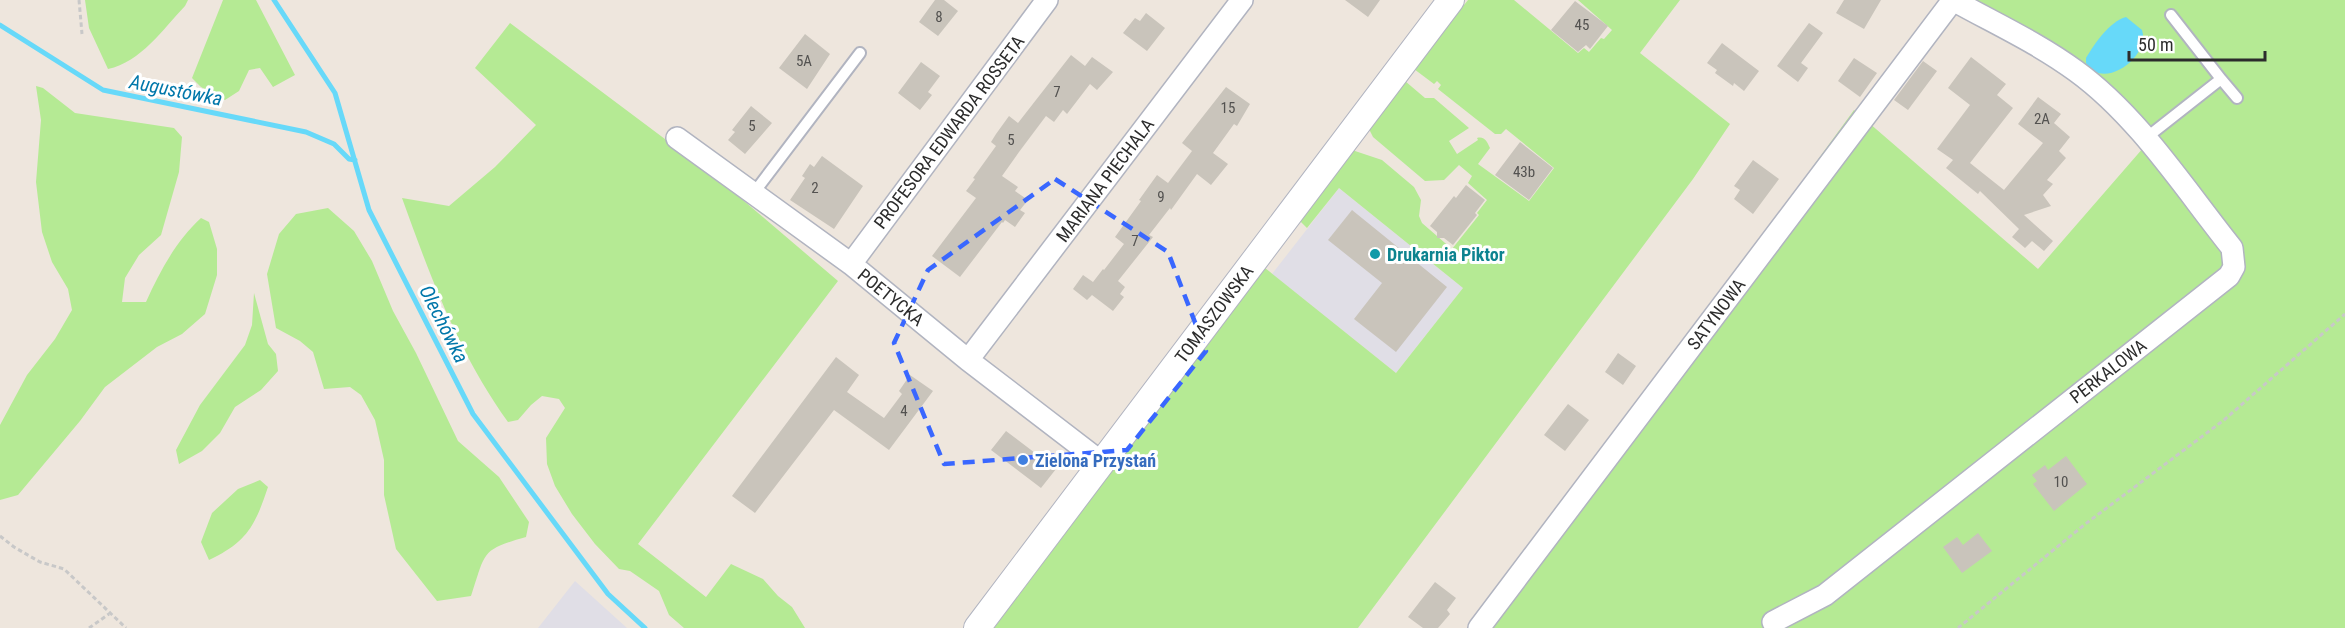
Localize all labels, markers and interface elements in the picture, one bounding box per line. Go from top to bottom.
house number: 8 [935,8,943,26]
house number: 45 [1575,16,1589,34]
scale bar [2129,24,2266,62]
street label: PROFESORA EDWARDA ROSSETA [869,31,1029,233]
text: 50 m [2138,34,2173,55]
house number: 5A [796,52,812,70]
water label: Augustówka [127,69,225,111]
house number: 7 [1053,83,1061,101]
house number: 15 [1221,99,1235,117]
house number: 2A [2034,110,2050,128]
street label: MARIANA PIECHALA [1052,114,1159,246]
house number: 5 [748,117,756,135]
house number: 5 [1007,131,1015,149]
house number: 43b [1513,163,1535,181]
house number: 2 [811,179,819,197]
house number: 9 [1157,188,1165,206]
house number: 7 [1131,232,1139,250]
place label: Drukarnia Piktor [1387,244,1505,265]
marker: Drukarnia Piktor [1368,247,1382,261]
street label: TOMASZOWSKA [1171,261,1258,367]
street label: POETYCKA [854,264,929,330]
street label: SATYNOWA [1683,274,1750,354]
water label: Olechówka [414,281,474,367]
street label: PERKALOWA [2066,334,2151,407]
house number: 4 [900,402,908,420]
place label: Zielona Przystań [1035,450,1156,471]
marker: Zielona Przystań [1016,453,1030,467]
house number: 10 [2054,473,2068,491]

